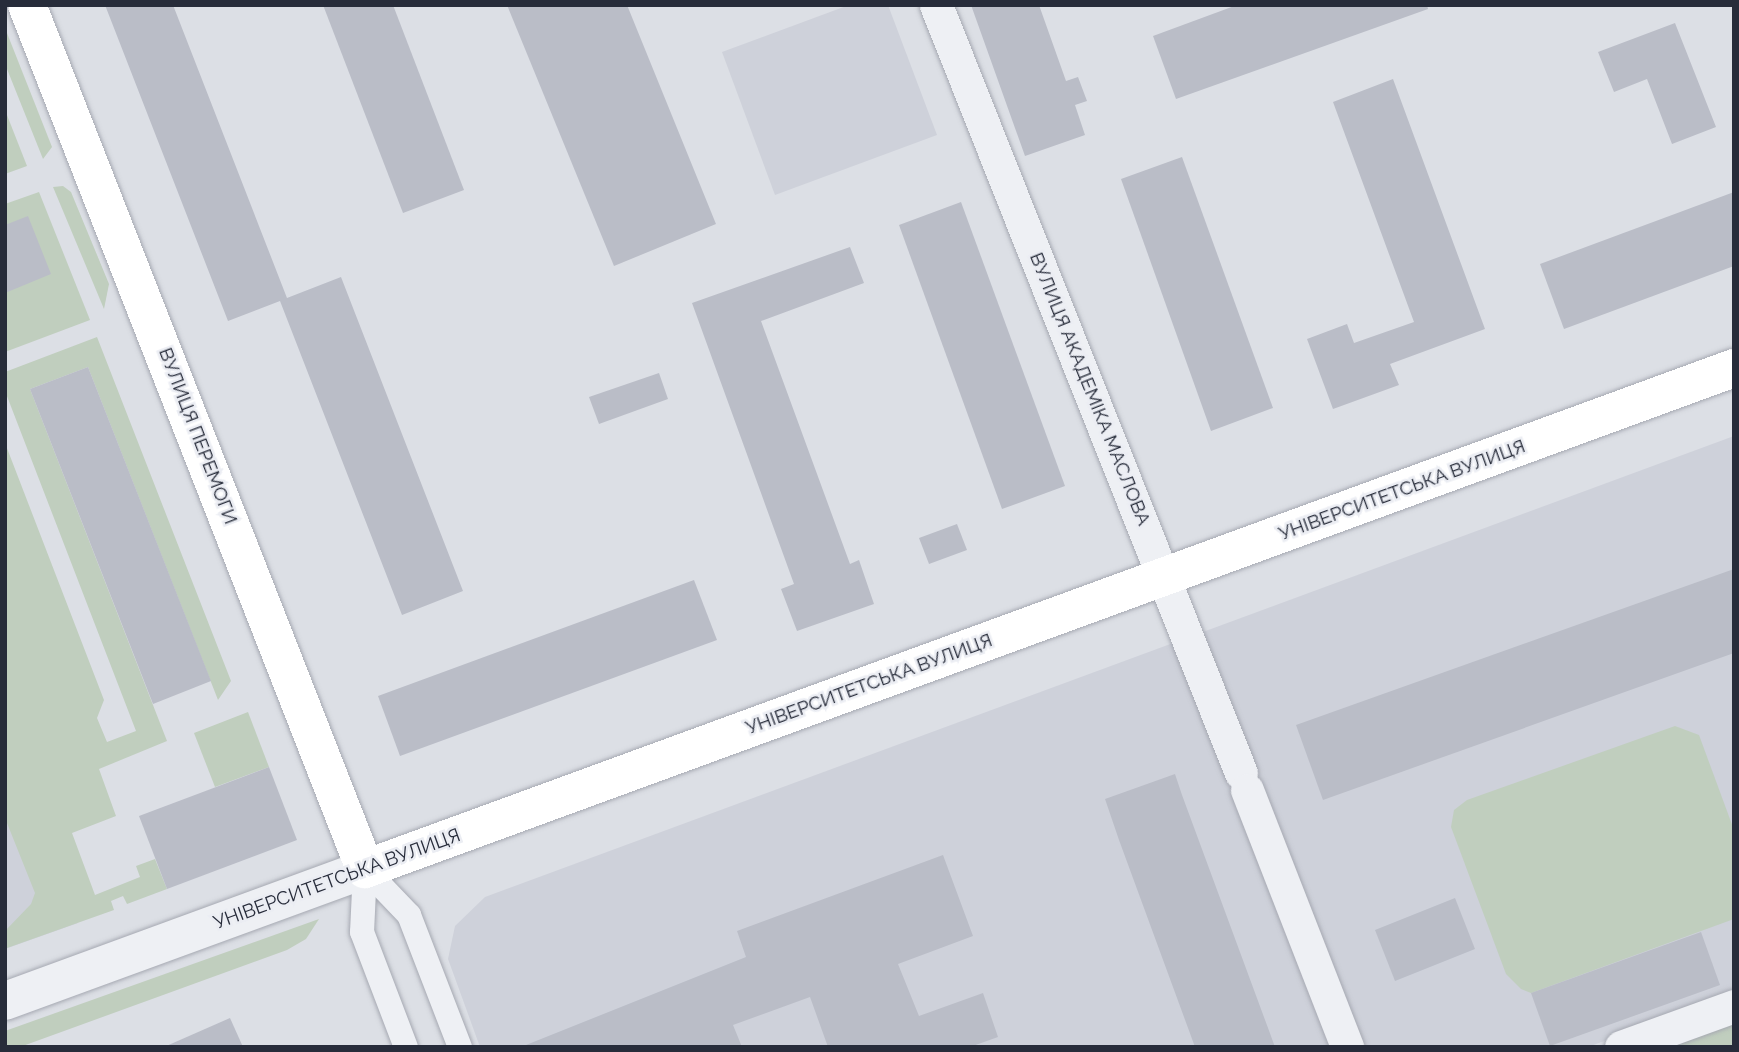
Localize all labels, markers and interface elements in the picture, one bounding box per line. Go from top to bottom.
street label: ВУЛИЦЯ АКАДЕМІКА МАСЛОВА [1024,249,1156,529]
street label: ВУЛИЦЯ ПЕРЕМОГИ [154,345,242,527]
street label: УНІВЕРСИТЕТСЬКА ВУЛИЦЯ [1275,435,1529,545]
street label: УНІВЕРСИТЕТСЬКА ВУЛИЦЯ [742,629,996,739]
street label: УНІВЕРСИТЕТСЬКА ВУЛИЦЯ [210,824,464,934]

